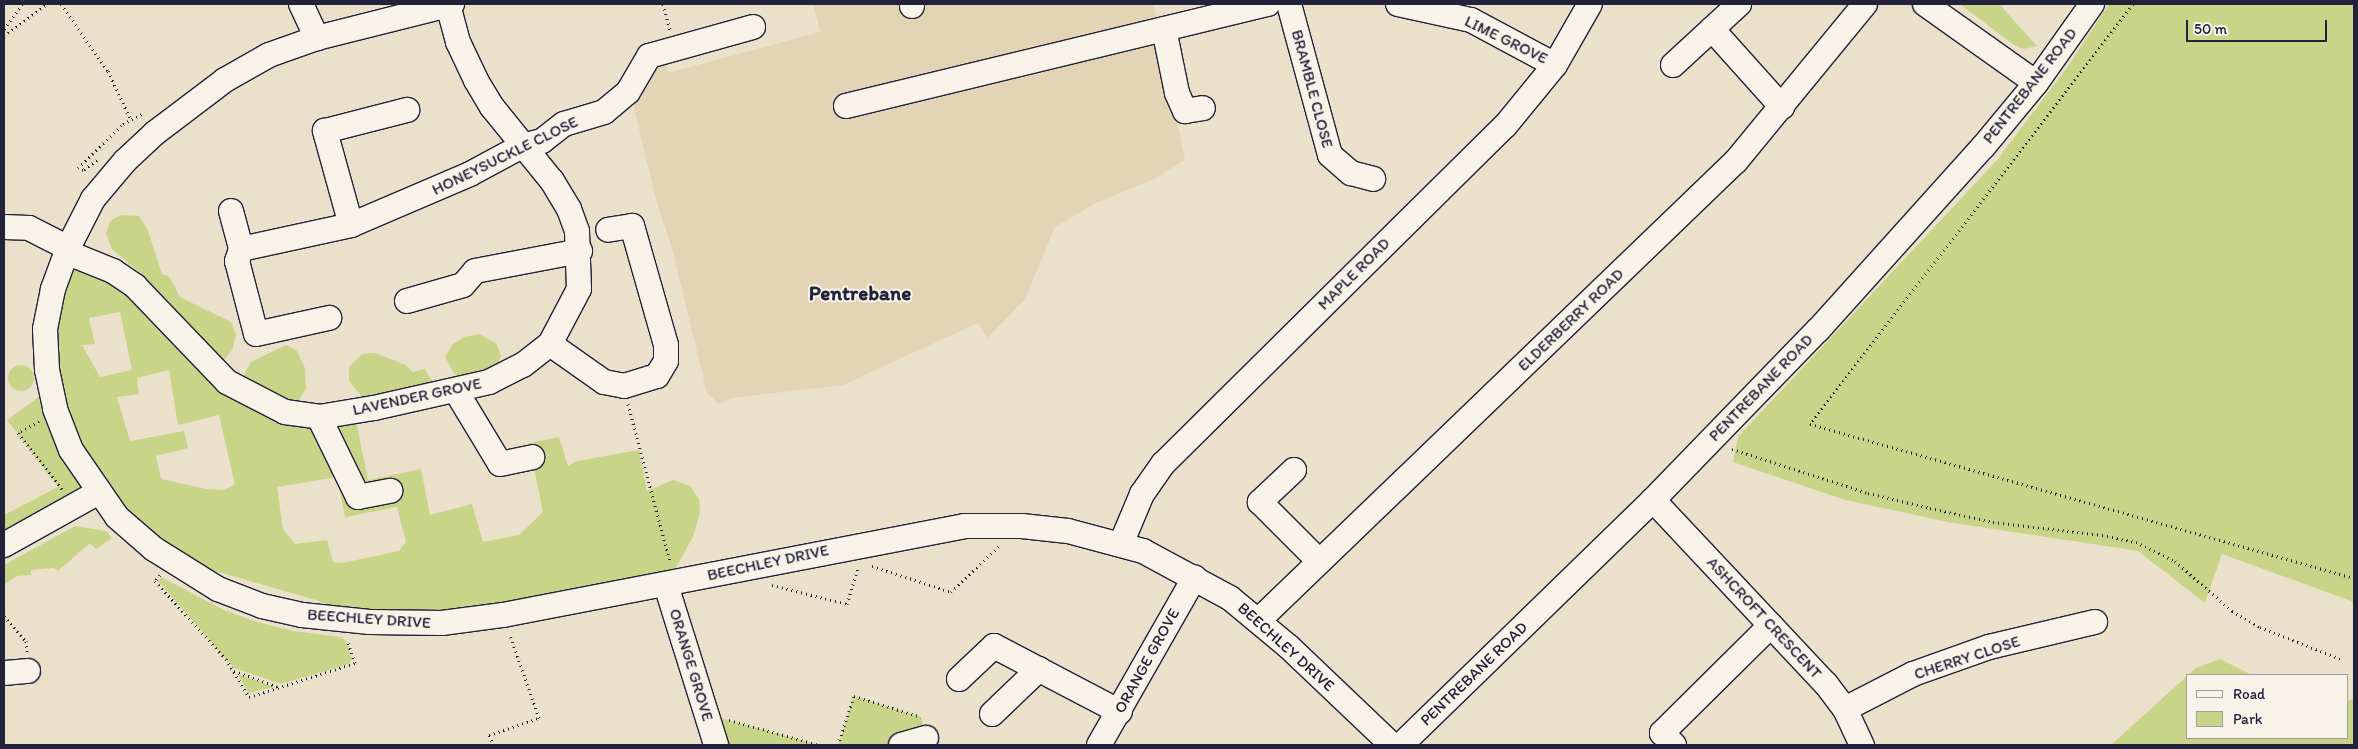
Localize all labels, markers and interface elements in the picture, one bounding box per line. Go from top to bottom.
scale bar [2188,10,2329,42]
street label: LIME GROVE [1461,12,1551,68]
text: 50 m [2194,20,2227,38]
street label: PENTREBANE ROAD [1979,24,2081,148]
street label: BRAMBLE CLOSE [1287,28,1337,150]
street label: HONEYSUCKLE CLOSE [429,112,581,200]
street label: MAPLE ROAD [1314,234,1394,314]
street label: ELDERBERRY ROAD [1514,265,1628,375]
district label: Pentrebane [809,280,911,306]
street label: PENTREBANE ROAD [1705,330,1817,446]
street label: LAVENDER GROVE [351,374,483,420]
street label: BEECHLEY DRIVE [705,541,831,585]
street label: ASHCROFT CRESCENT [1703,553,1825,683]
street label: BEECHLEY DRIVE [1234,598,1338,696]
street label: BEECHLEY DRIVE [306,605,432,633]
street label: ORANGE GROVE [1110,605,1184,717]
street label: ORANGE GROVE [665,606,717,724]
street label: PENTREBANE ROAD [1416,618,1532,730]
street label: CHERRY CLOSE [1912,632,2022,684]
legend [2186,674,2348,739]
text: Road [2233,685,2265,703]
text: Park [2233,710,2263,728]

